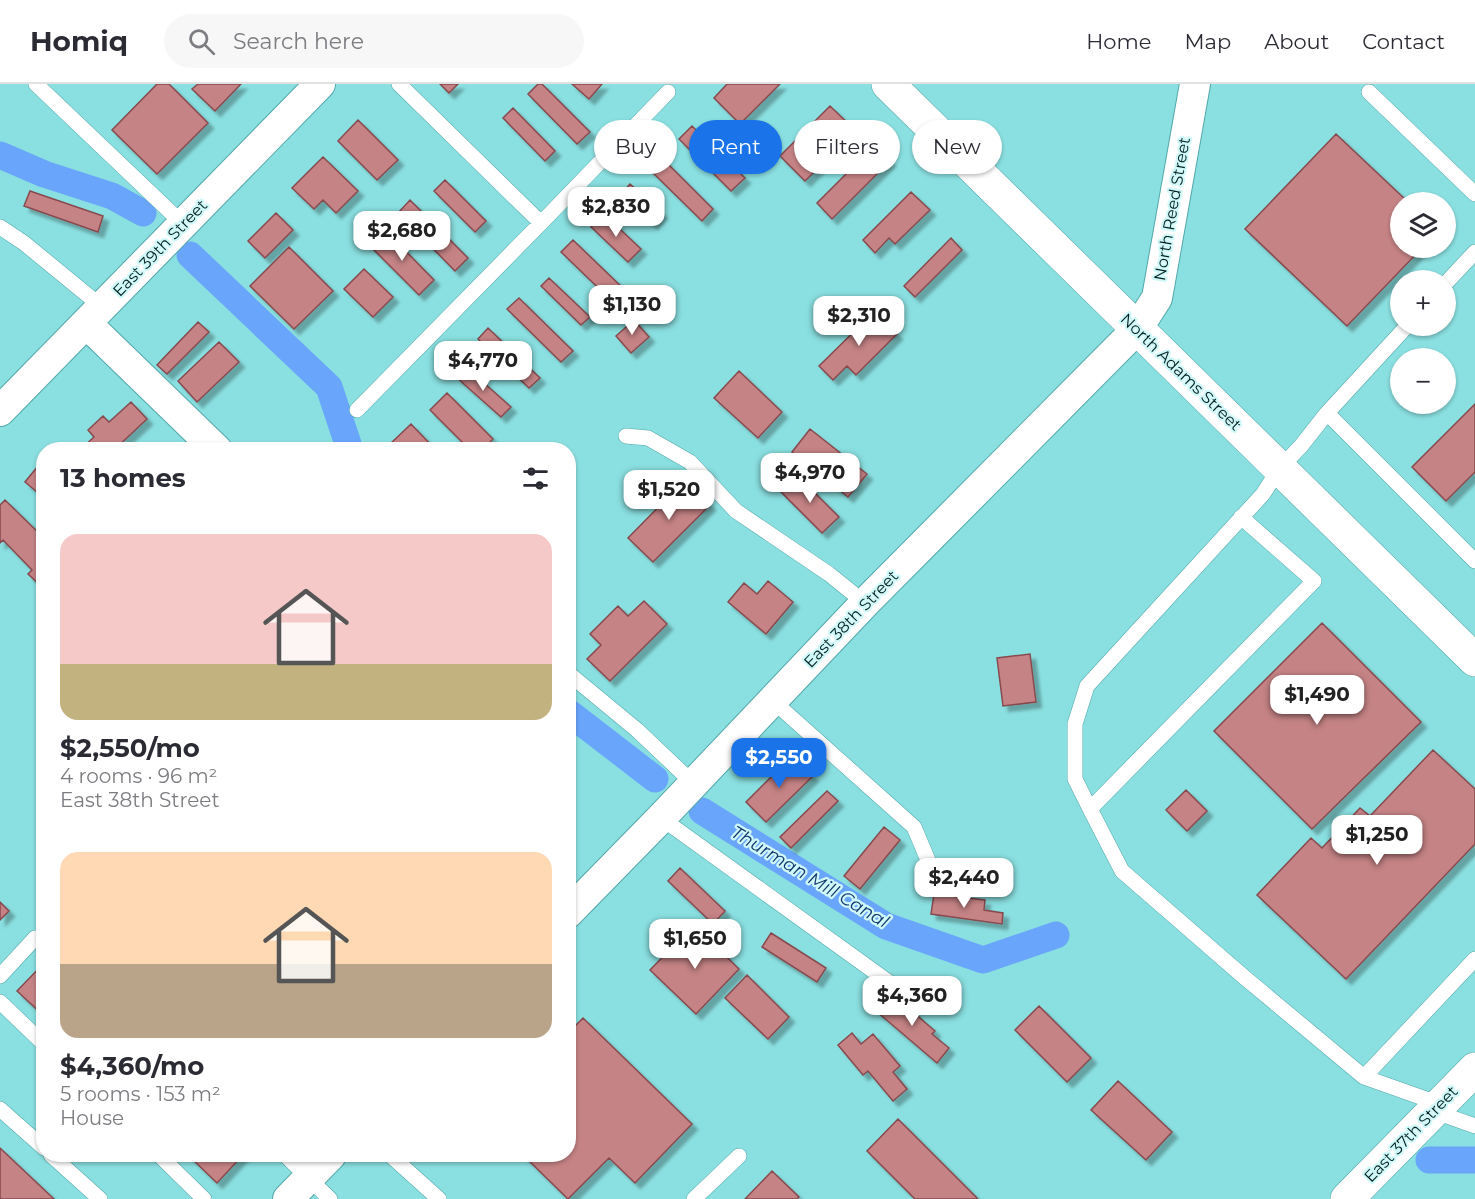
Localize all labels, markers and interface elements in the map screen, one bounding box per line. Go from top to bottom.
search box [164,14,584,68]
text: Homiq [30,24,128,58]
icon: search [185,25,218,58]
text: Search here [233,28,364,55]
text: Home [1086,29,1151,54]
text: Map [1184,29,1231,54]
text: About [1264,29,1329,54]
text: Contact [1362,29,1445,54]
chip: Buy [594,120,677,174]
chip: Rent [689,120,782,174]
chip: Filters [794,120,900,174]
chip: New [912,120,1002,174]
street label: North Reed Street [1150,135,1194,282]
pin: $2,830 [567,187,665,238]
map controls [1390,192,1456,414]
button: layers [1390,192,1456,258]
text: $2,830 [582,194,650,218]
street label: East 39th Street [109,195,211,300]
pin: $2,680 [353,211,451,262]
text: $2,680 [367,218,437,242]
button: + [1390,270,1456,336]
pin: $1,130 [583,285,681,336]
text: $1,130 [603,292,661,316]
pin: $2,310 [810,296,908,347]
text: $2,310 [827,303,891,327]
street label: North Adams Street [1117,310,1246,435]
pin: $4,770 [434,341,532,392]
text: $4,770 [448,348,518,372]
button: − [1390,348,1456,414]
pin: $4,970 [761,453,859,504]
text: $4,970 [775,460,845,484]
text: 13 homes [60,462,186,494]
icon: filters [519,462,552,495]
pin: $1,520 [620,470,718,521]
text: $1,520 [638,477,700,501]
street label: East 38th Street [800,566,903,672]
icon: home [252,573,360,681]
pin: $1,490 [1268,675,1366,726]
text: $1,490 [1284,682,1350,706]
text: $2,550/mo [60,732,200,764]
pin: $2,550 [730,738,828,789]
text: $2,550 [745,745,813,769]
text: 4 rooms · 96 m² [60,764,217,788]
text: East 38th Street [60,788,220,812]
pin: $1,250 [1328,815,1426,866]
water label: Thurman Mill Canal [727,821,893,933]
text: $1,250 [1345,822,1409,846]
pin: $2,440 [915,858,1013,909]
text: $2,440 [928,865,1000,889]
icon: home [252,891,360,999]
pin: $1,650 [646,919,744,970]
text: $1,650 [663,926,727,950]
pin: $4,360 [863,976,961,1027]
text: $4,360 [877,983,947,1007]
text: $4,360/mo [60,1050,204,1082]
text: 5 rooms · 153 m² [60,1082,221,1106]
street label: East 37th Street [1360,1082,1462,1186]
text: House [60,1106,124,1130]

